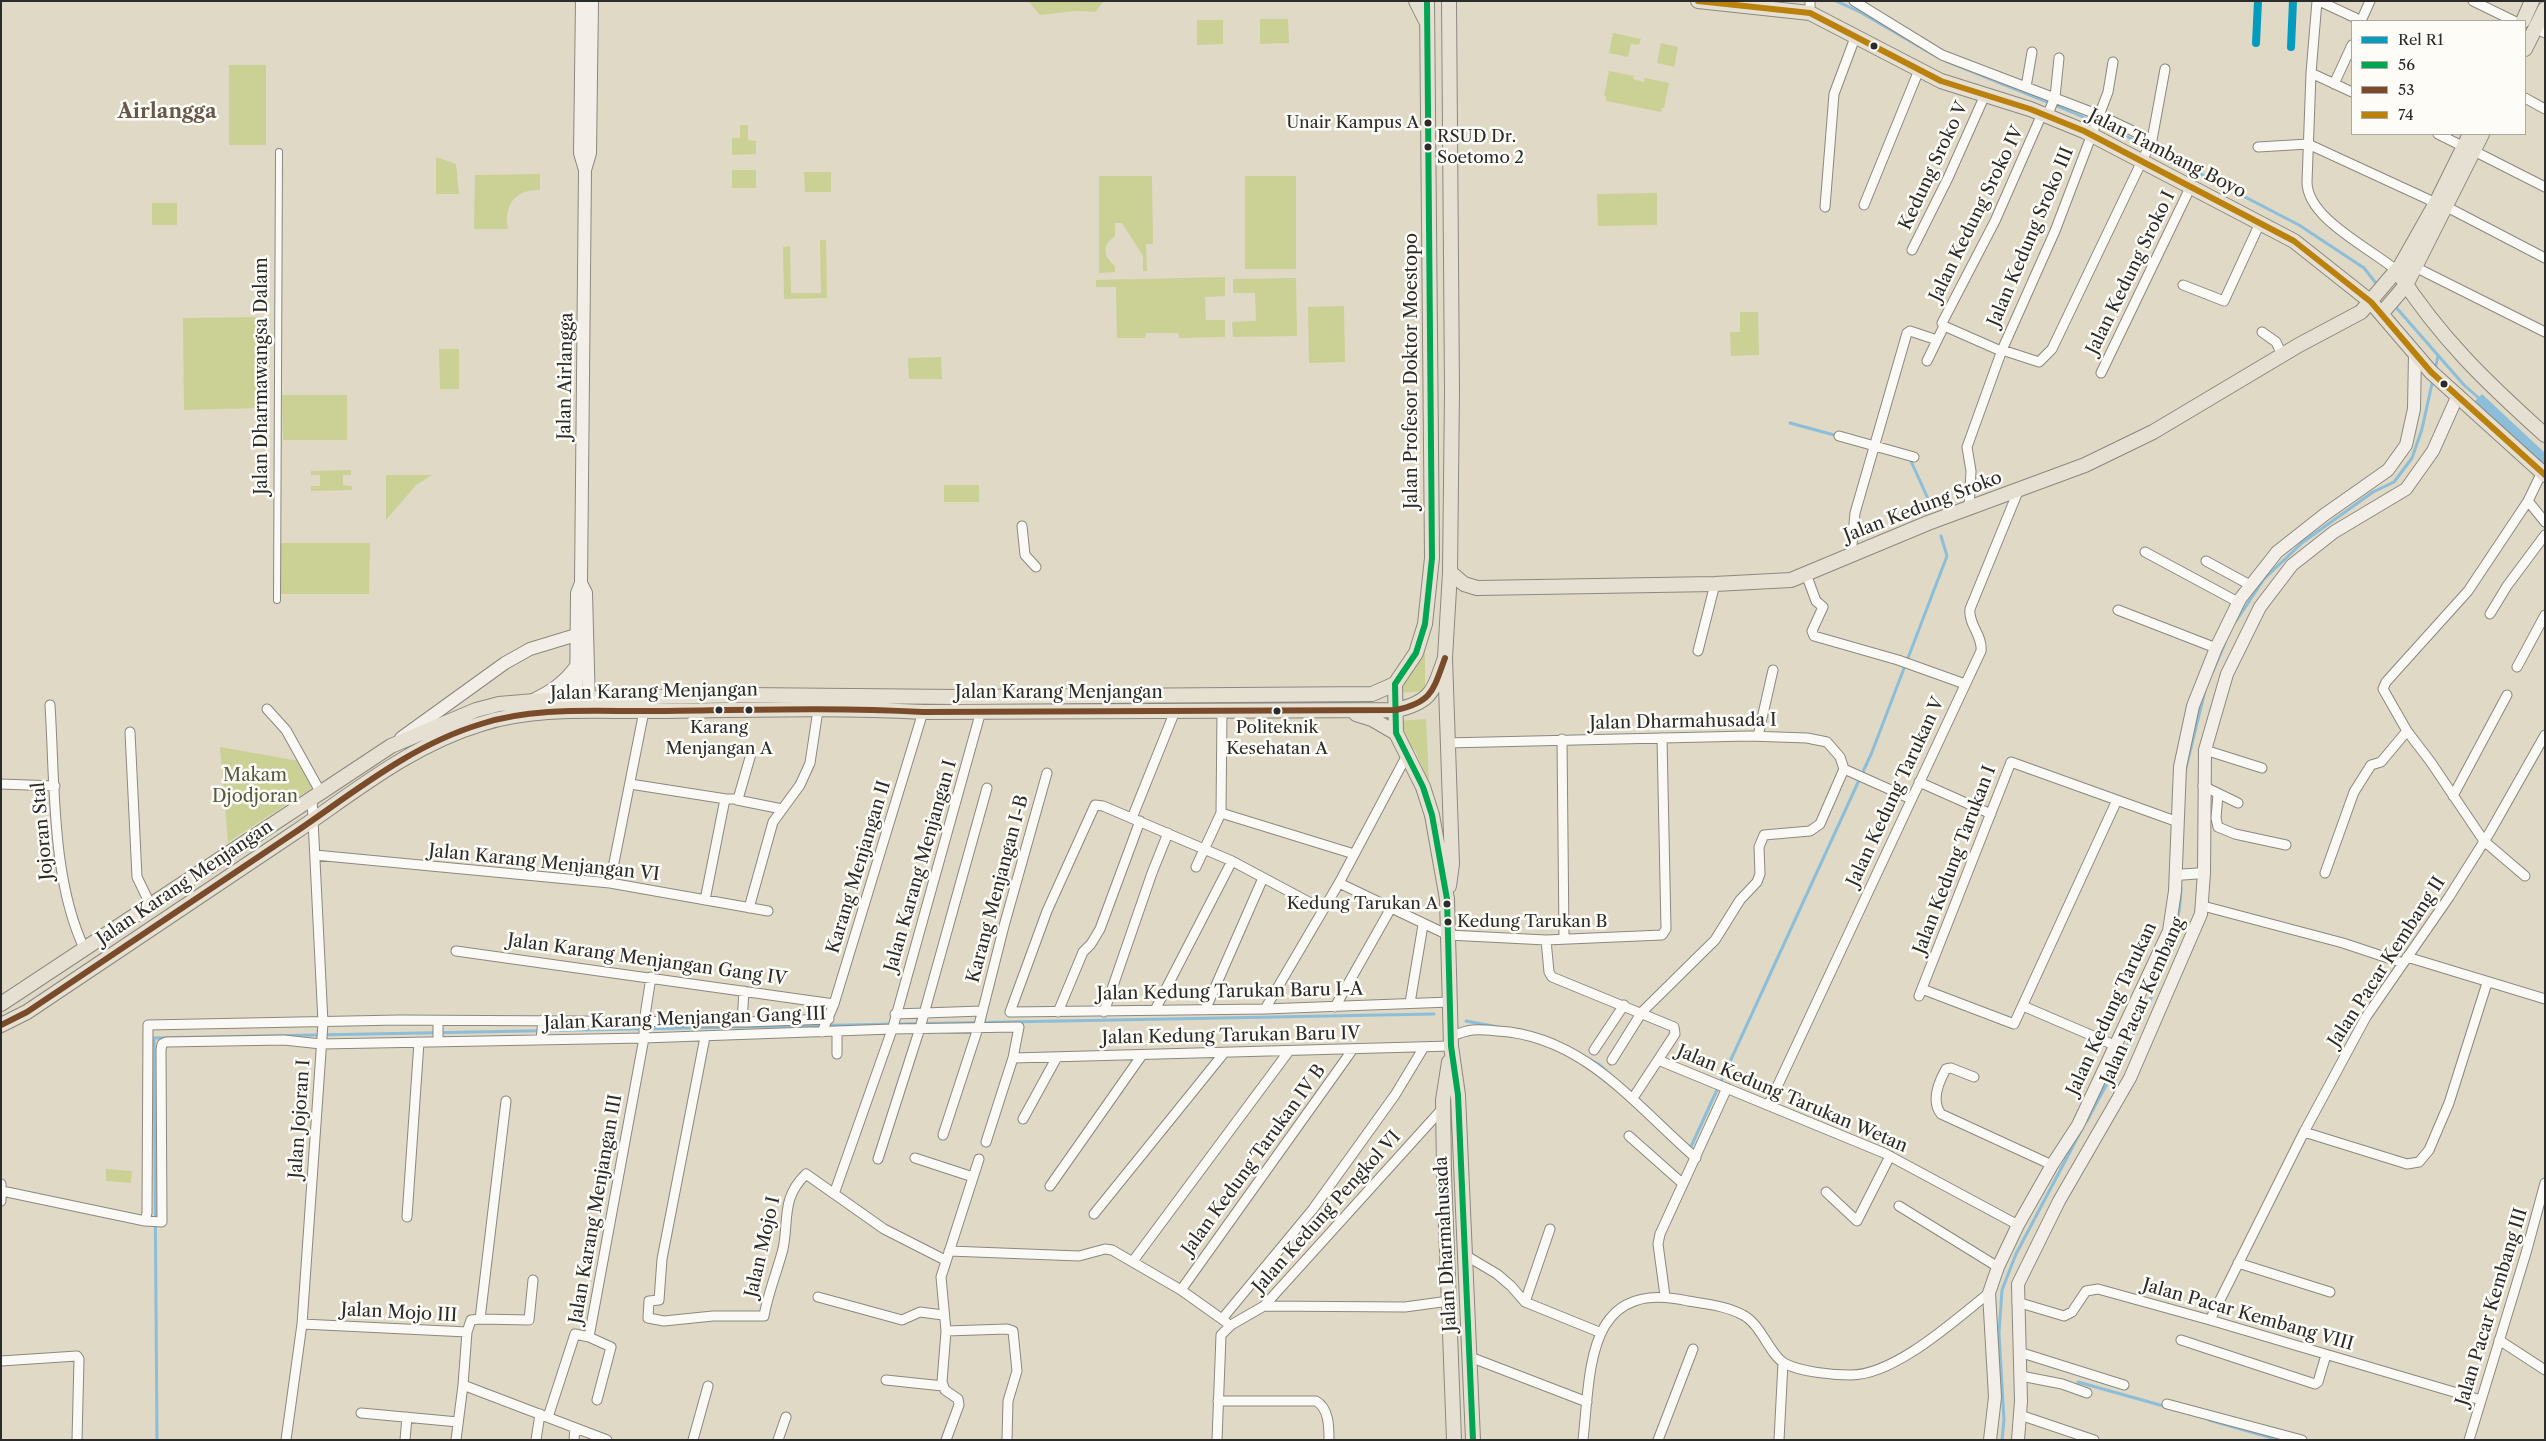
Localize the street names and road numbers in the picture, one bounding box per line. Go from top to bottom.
street label: Kedung Sroko V [1895,98,1973,234]
street label: Jalan Tambang Boyo [2085,105,2249,203]
street label: Jalan Kedung Sroko IV [1925,123,2029,305]
street label: Jalan Kedung Sroko III [1983,144,2079,330]
street label: Jalan Kedung Sroko I [2082,188,2180,358]
street label: Jalan Profesor Doktor Moestopo [1401,233,1423,509]
street label: Jalan Dharmawangsa Dalam [251,257,273,495]
street label: Jalan Airlangga [554,312,578,440]
street label: Jalan Kedung Sroko [1841,467,2005,547]
street label: Jalan Karang Menjangan [550,679,758,705]
street label: Jalan Karang Menjangan [955,682,1163,704]
street label: Jalan Kedung Tarukan V [1843,694,1949,890]
street label: Jalan Dharmahusada I [1589,710,1777,734]
street label: Jalan Karang Menjangan I [880,758,962,974]
street label: Jalan Kedung Tarukan I [1909,763,2001,957]
street label: Karang Menjangan II [822,778,896,956]
street label: Jojoran Stal [28,781,58,881]
street label: Karang Menjangan I-B [963,793,1033,985]
street label: Jalan Karang Menjangan [93,816,277,950]
street label: Jalan Karang Menjangan VI [427,840,661,886]
street label: Jalan Pacar Kembang II [2324,873,2450,1051]
street label: Jalan Pacar Kembang [2096,914,2190,1088]
street label: Jalan Kedung Tarukan [2062,919,2162,1099]
street label: Jalan Karang Menjangan Gang IV [506,930,788,990]
street label: Jalan Kedung Tarukan Baru I-A [1097,979,1363,1005]
street label: Jalan Karang Menjangan Gang III [543,1003,827,1035]
street label: Jalan Kedung Tarukan Baru IV [1102,1023,1360,1049]
street label: Jalan Kedung Tarukan Wetan [1673,1040,1911,1158]
street label: Jalan Jojoran I [285,1059,315,1179]
street label: Jalan Kedung Tarukan IV B [1178,1060,1330,1260]
street label: Jalan Karang Menjangan III [565,1092,627,1326]
street label: Jalan Kedung Pengkol VI [1248,1126,1406,1298]
street label: Jalan Dharmahusada [1431,1156,1461,1332]
street label: Jalan Mojo I [741,1194,785,1300]
street label: Jalan Pacar Kembang III [2452,1206,2532,1408]
street label: Jalan Pacar Kembang VIII [2140,1274,2356,1356]
street label: Jalan Mojo III [340,1299,458,1327]

